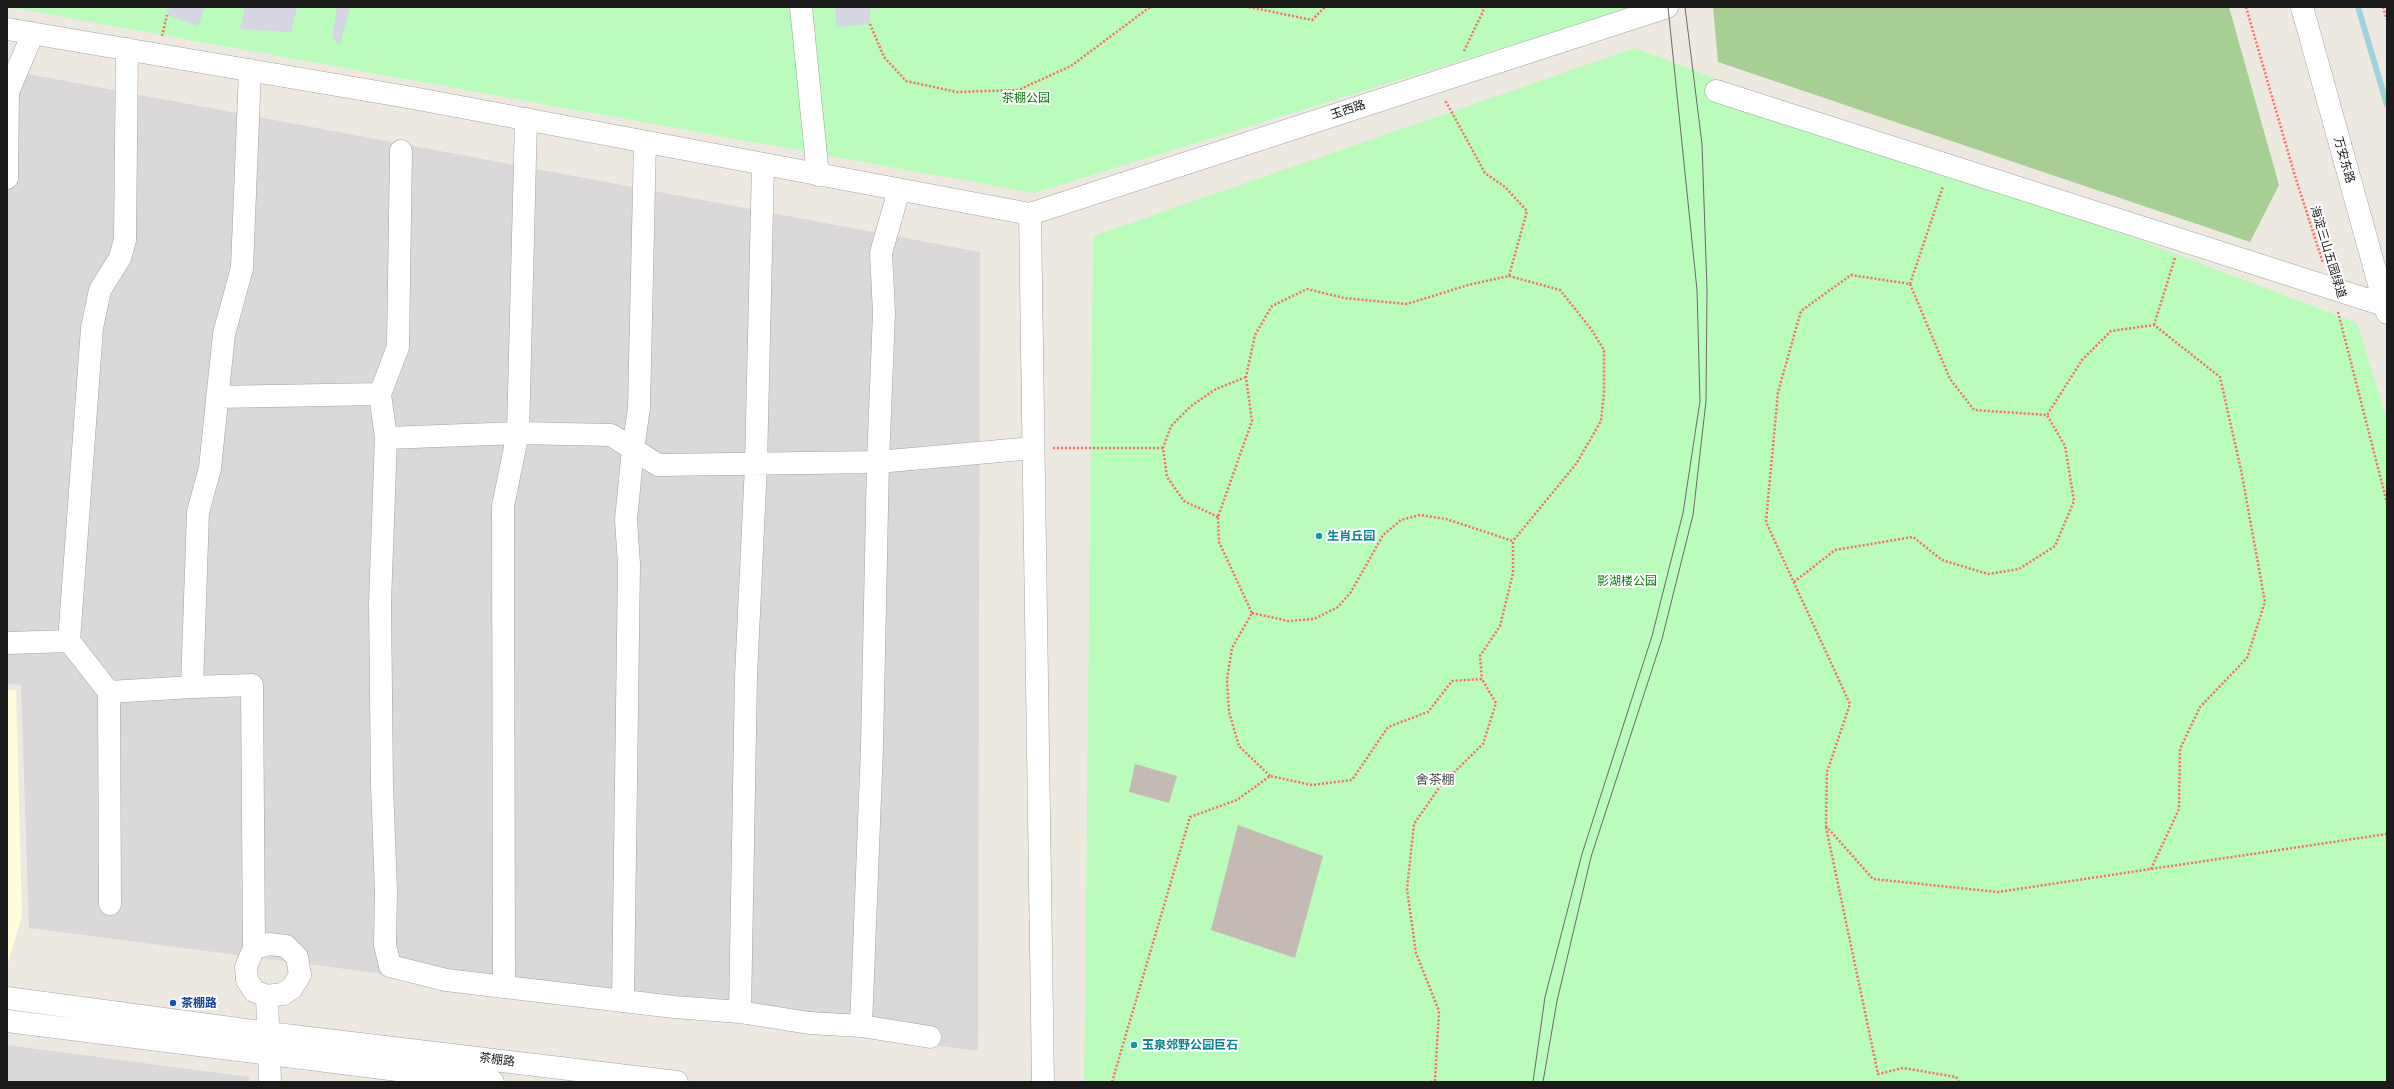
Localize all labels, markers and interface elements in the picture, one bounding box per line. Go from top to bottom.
park label: 茶棚公园 [1002,91,1050,105]
street label: 玉西路 [1329,98,1367,122]
street label: 万安东路 [2330,135,2358,185]
street label: 海淀三山五园绿道 [2307,204,2349,300]
place label: 生肖丘园 [1327,529,1375,543]
marker: 生肖丘园 [1314,531,1324,541]
park label: 影湖楼公园 [1597,574,1657,588]
district label: 舍茶棚 [1416,772,1454,788]
place label: 茶棚路 [181,996,217,1010]
marker: 茶棚路 [168,998,178,1008]
place label: 玉泉郊野公园巨石 [1142,1038,1238,1052]
marker: 玉泉郊野公园巨石 [1129,1040,1139,1050]
street label: 茶棚路 [478,1051,516,1069]

